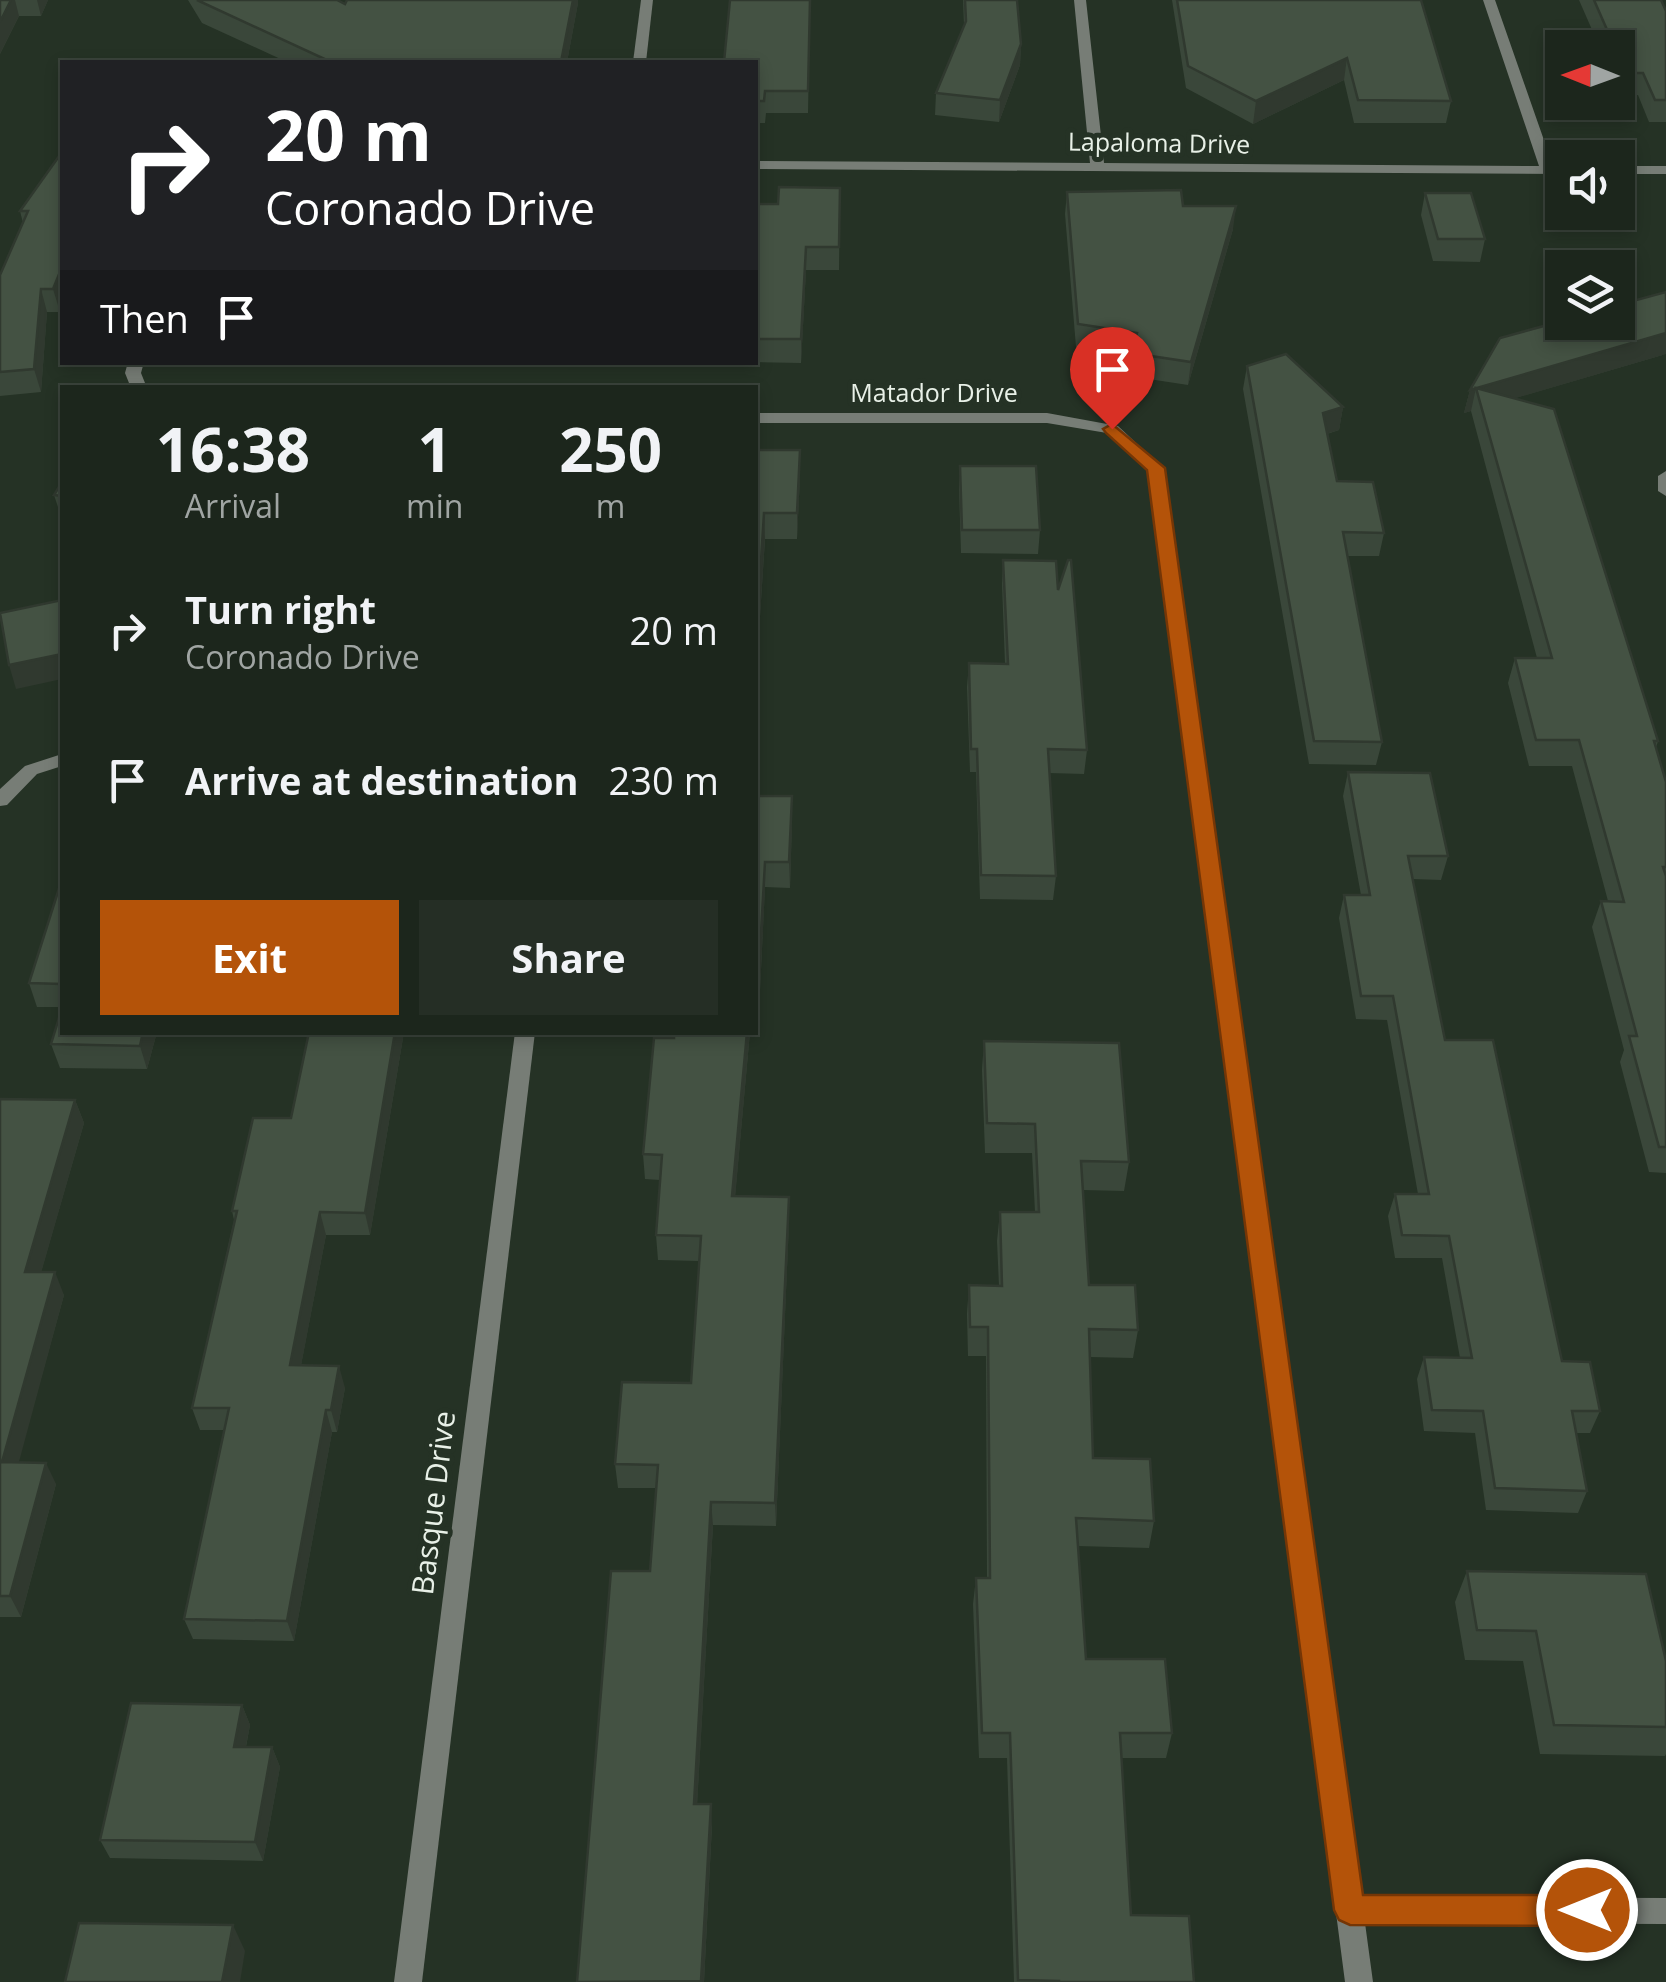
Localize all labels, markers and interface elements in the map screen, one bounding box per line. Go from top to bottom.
north arrow [1545,30,1635,120]
map controls [1545,30,1635,340]
text: 20 m [265,86,432,182]
icon: right [100,100,230,230]
street label: Lapaloma Drive [1068,123,1250,161]
button: sound [1545,140,1635,230]
text: Coronado Drive [265,177,595,238]
button: layers [1545,250,1635,340]
icon: arrive [209,290,264,345]
text: Then [100,292,189,344]
pin [1070,327,1155,430]
icon: arrive [1085,342,1140,397]
street label: Matador Drive [850,375,1018,409]
text: 16:38 [156,408,310,490]
text: 1 [418,408,452,490]
text: 250 [559,408,662,490]
text: Arrival [185,484,281,527]
text: min [406,484,463,527]
text: m [596,484,625,527]
text: Turn right [185,583,376,635]
icon: right [100,603,155,658]
text: 20 m [629,604,718,656]
text: Coronado Drive [185,635,420,678]
icon: arrive [100,753,155,808]
text: Arrive at destination [185,754,579,806]
text: 230 m [609,754,719,806]
button: Exit [100,900,399,1015]
button: Share [419,900,718,1015]
street label: Basque Drive [401,1408,464,1597]
position arrow [1535,1858,1639,1962]

